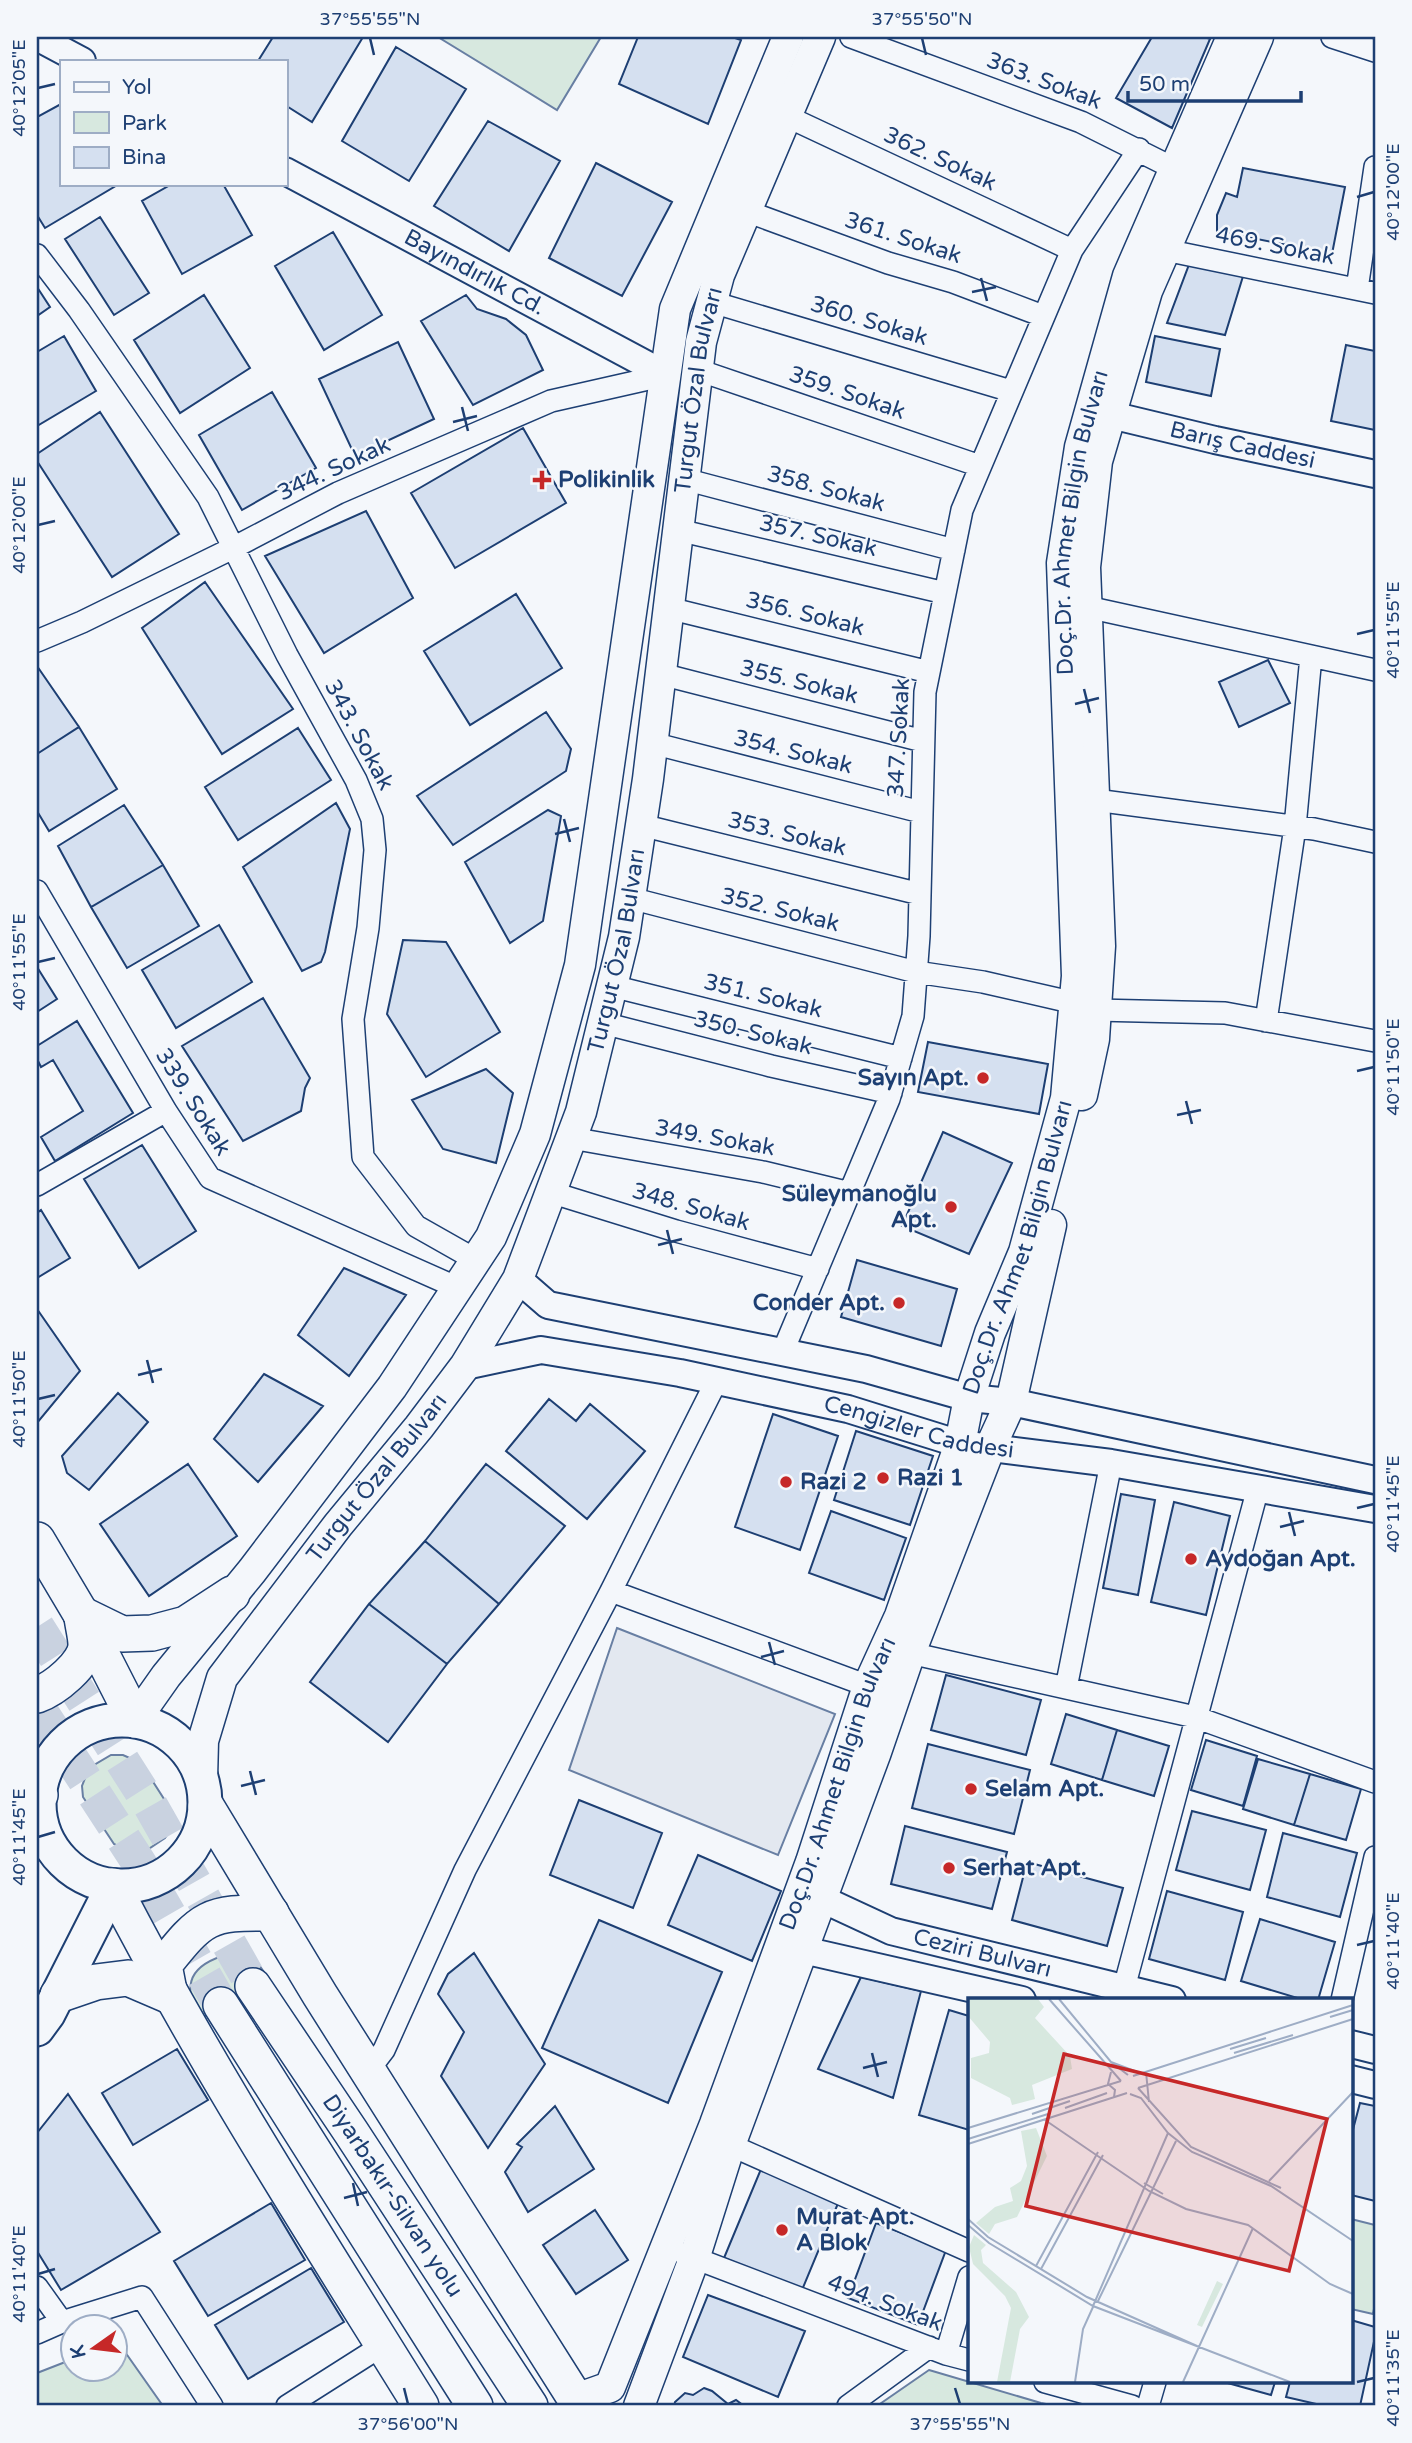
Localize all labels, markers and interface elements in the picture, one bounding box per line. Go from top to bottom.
text: 37°55'55"N [320,8,420,30]
text: 37°55'50"N [872,8,972,30]
text: 40°12'05"E [8,39,30,137]
street label: 363. Sokak [982,46,1106,116]
legend [60,60,287,186]
scale bar [1128,60,1302,104]
text: 50 m [1139,72,1190,97]
text: Yol [122,75,152,100]
text: Park [122,111,167,136]
street label: 362. Sokak [879,121,1001,197]
text: 40°12'00"E [1382,143,1404,241]
text: Bina [122,145,166,170]
street label: 361. Sokak [841,206,965,270]
street label: 469. Sokak [1213,221,1337,271]
street label: Bayındırlık Cd. [399,223,550,322]
street label: Turgut Özal Bulvarı [669,284,729,495]
street label: 360. Sokak [807,290,931,352]
street label: 359. Sokak [785,360,909,426]
street label: Doç.Dr. Ahmet Bilgin Bulvarı [1048,367,1115,676]
street label: Barış Caddesi [1167,416,1318,475]
street label: 344. Sokak [273,431,395,507]
street label: 358. Sokak [764,460,888,518]
place label: Polikinlik [558,466,655,494]
marker: Polikinlik [532,470,552,490]
text: 40°12'00"E [8,476,30,574]
street label: 357. Sokak [756,509,880,563]
text: 40°11'55"E [1382,581,1404,679]
street label: 356. Sokak [743,586,867,642]
street label: 355. Sokak [737,654,861,710]
street label: 343. Sokak [318,675,400,795]
street label: 347. Sokak [882,677,916,799]
street label: 354. Sokak [731,724,855,780]
street label: 353. Sokak [725,806,849,862]
street label: Turgut Özal Bulvarı [582,847,651,1056]
street label: 352. Sokak [718,882,842,938]
text: 40°11'55"E [8,913,30,1011]
street label: 351. Sokak [701,968,825,1024]
street label: 350. Sokak [691,1005,815,1061]
text: 40°11'50"E [1382,1018,1404,1116]
street label: 339. Sokak [149,1043,237,1161]
place label: Sayın Apt. [858,1064,969,1092]
marker: Sayın Apt. [975,1070,991,1086]
street label: Doç.Dr. Ahmet Bilgin Bulvarı [957,1097,1079,1398]
street label: 349. Sokak [653,1114,777,1162]
street label: 348. Sokak [629,1177,753,1237]
place label: Süleymanoğlu Apt. [782,1180,937,1234]
marker: Süleymanoğlu Apt. [943,1199,959,1215]
place label: Conder Apt. [753,1289,885,1317]
marker: Conder Apt. [891,1295,907,1311]
text: 40°11'50"E [8,1350,30,1448]
street label: Turgut Özal Bulvarı [301,1388,453,1568]
street label: Cengizler Caddesi [821,1390,1015,1465]
text: 40°11'45"E [1382,1455,1404,1553]
place label: Razi 1 [897,1464,964,1492]
place label: Razi 2 [800,1468,867,1496]
marker: Razi 1 [875,1470,891,1486]
marker: Razi 2 [778,1474,794,1490]
place label: Aydoğan Apt. [1205,1545,1356,1573]
marker: Aydoğan Apt. [1183,1551,1199,1567]
street label: Doç.Dr. Ahmet Bilgin Bulvarı [773,1633,902,1934]
place label: Selam Apt. [985,1775,1104,1803]
marker: Selam Apt. [963,1781,979,1797]
text: 40°11'45"E [8,1788,30,1886]
place label: Serhat Apt. [963,1854,1087,1882]
marker: Serhat Apt. [941,1860,957,1876]
text: 40°11'40"E [1382,1892,1404,1990]
street label: Ceziri Bulvarı [910,1923,1054,1984]
inset map [968,1998,1352,2384]
street label: Diyarbakır-Silvan yolu [316,2089,469,2302]
place label: Murat Apt. A Blok [796,2203,914,2257]
marker: Murat Apt. A Blok [774,2222,790,2238]
text: 40°11'40"E [8,2225,30,2323]
street label: 494. Sokak [823,2268,947,2338]
north arrow [60,2314,130,2384]
text: 40°11'35"E [1382,2329,1404,2427]
text: K [66,2343,91,2361]
text: 37°56'00"N [358,2413,458,2435]
text: 37°55'55"N [910,2413,1010,2435]

